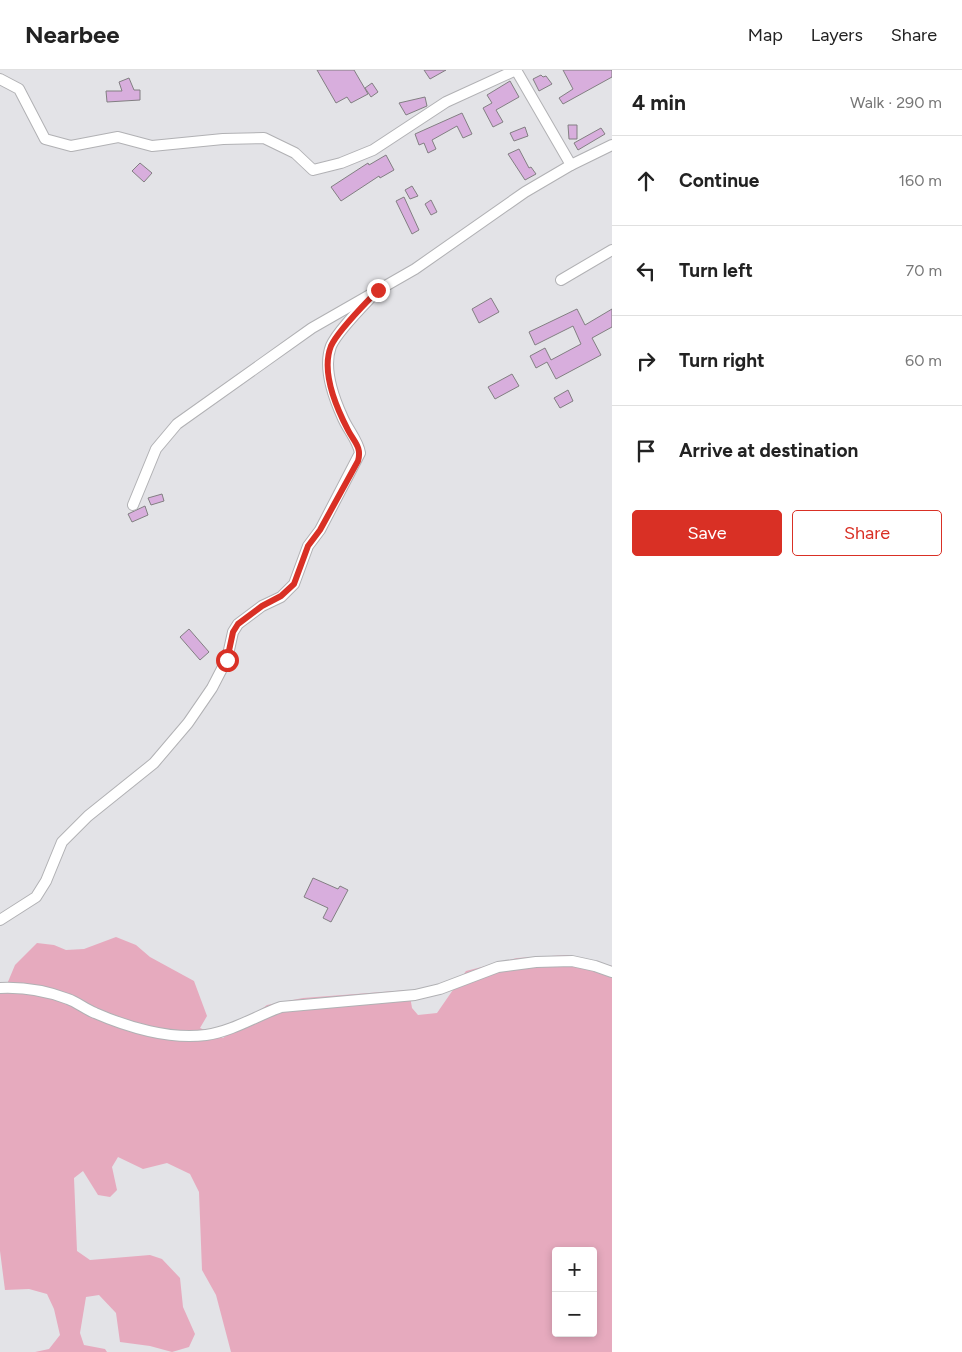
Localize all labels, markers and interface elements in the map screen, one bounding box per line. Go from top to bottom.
text: Nearbee [25,20,120,49]
text: Map [748,24,783,46]
text: Layers [811,24,863,46]
text: Share [891,24,937,46]
text: 4 min [632,90,686,115]
text: Walk · 290 m [850,93,942,112]
icon: ahead [632,167,660,195]
text: Continue [679,169,759,192]
text: 160 m [899,171,942,190]
icon: left [632,257,660,285]
text: Turn left [679,259,753,282]
text: 70 m [906,261,942,280]
route end [367,279,390,302]
icon: right [632,347,660,375]
text: Turn right [679,349,765,372]
text: 60 m [905,351,942,370]
icon: arrive [632,437,660,465]
text: Arrive at destination [679,439,858,462]
button: Save [632,510,782,556]
button: Share [792,510,942,556]
route start [216,649,239,672]
map controls [552,1247,597,1337]
button: + [552,1247,597,1292]
button: − [552,1292,597,1337]

